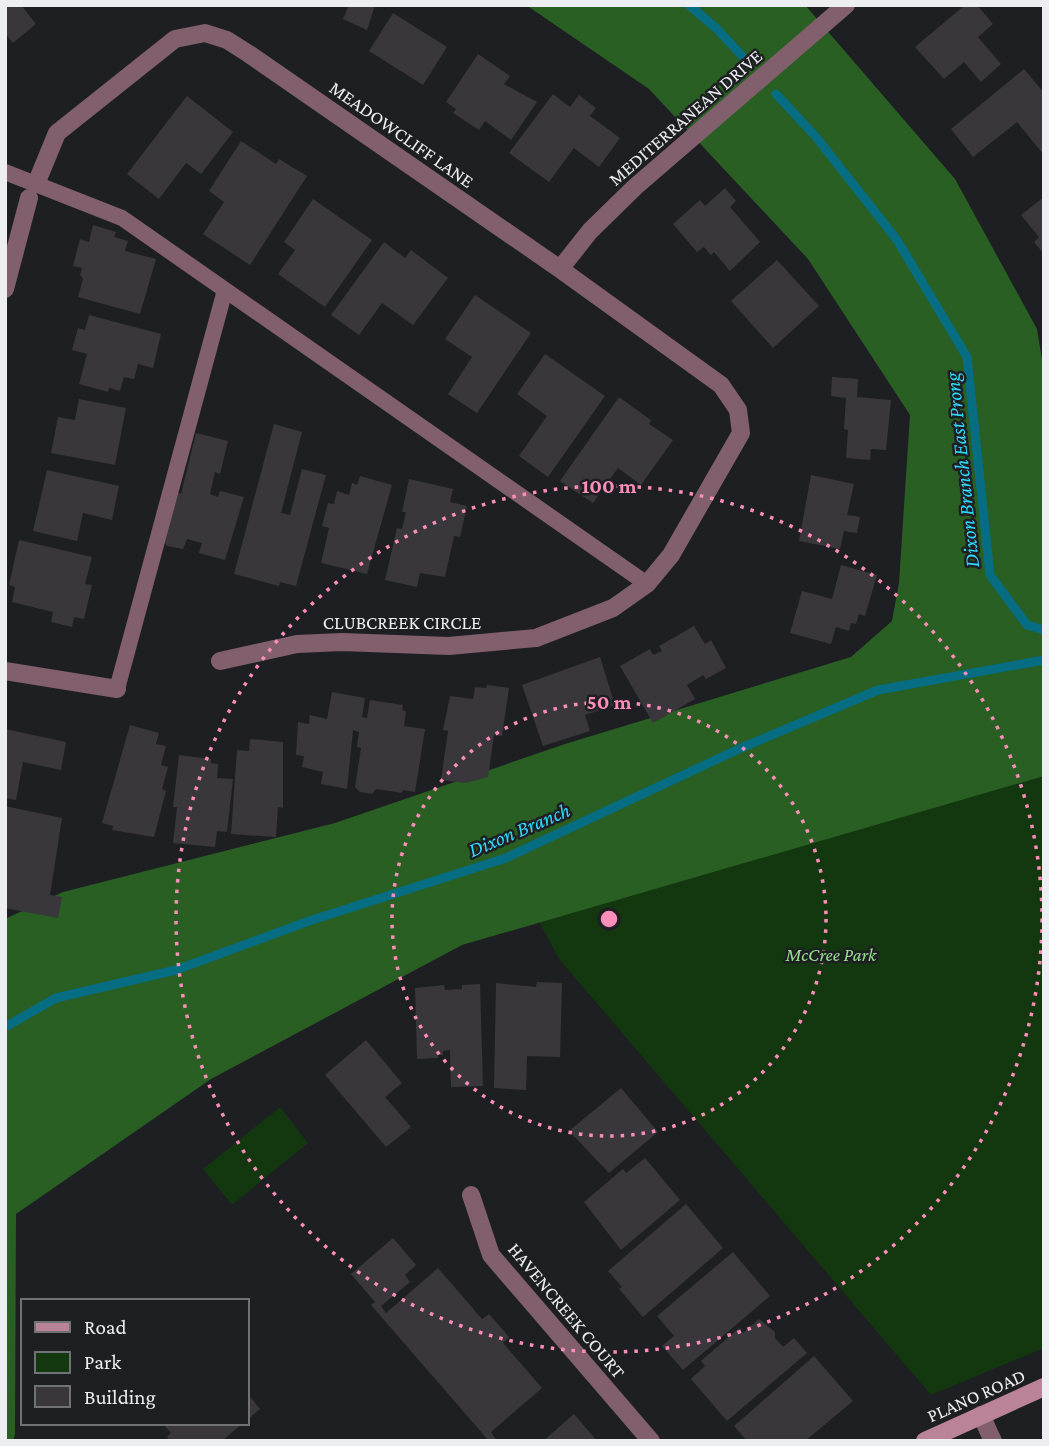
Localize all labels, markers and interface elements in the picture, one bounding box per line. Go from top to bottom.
street label: MEDITERRANEAN DRIVE [604,45,766,190]
street label: MEADOWCLIFF LANE [326,77,478,192]
water label: Dixon Branch East Prong [940,370,984,569]
text: 100 m [581,474,637,498]
street label: CLUBCREEK CIRCLE [323,612,481,633]
text: 50 m [587,690,632,714]
water label: Dixon Branch [464,798,574,862]
centre of rings [597,907,621,931]
park label: McCree Park [785,944,877,965]
street label: HAVENCREEK COURT [504,1238,630,1383]
legend [21,1299,248,1425]
text: Road [84,1315,127,1339]
text: Park [84,1350,121,1374]
street label: PLANO ROAD [924,1365,1028,1426]
text: Building [84,1385,156,1409]

